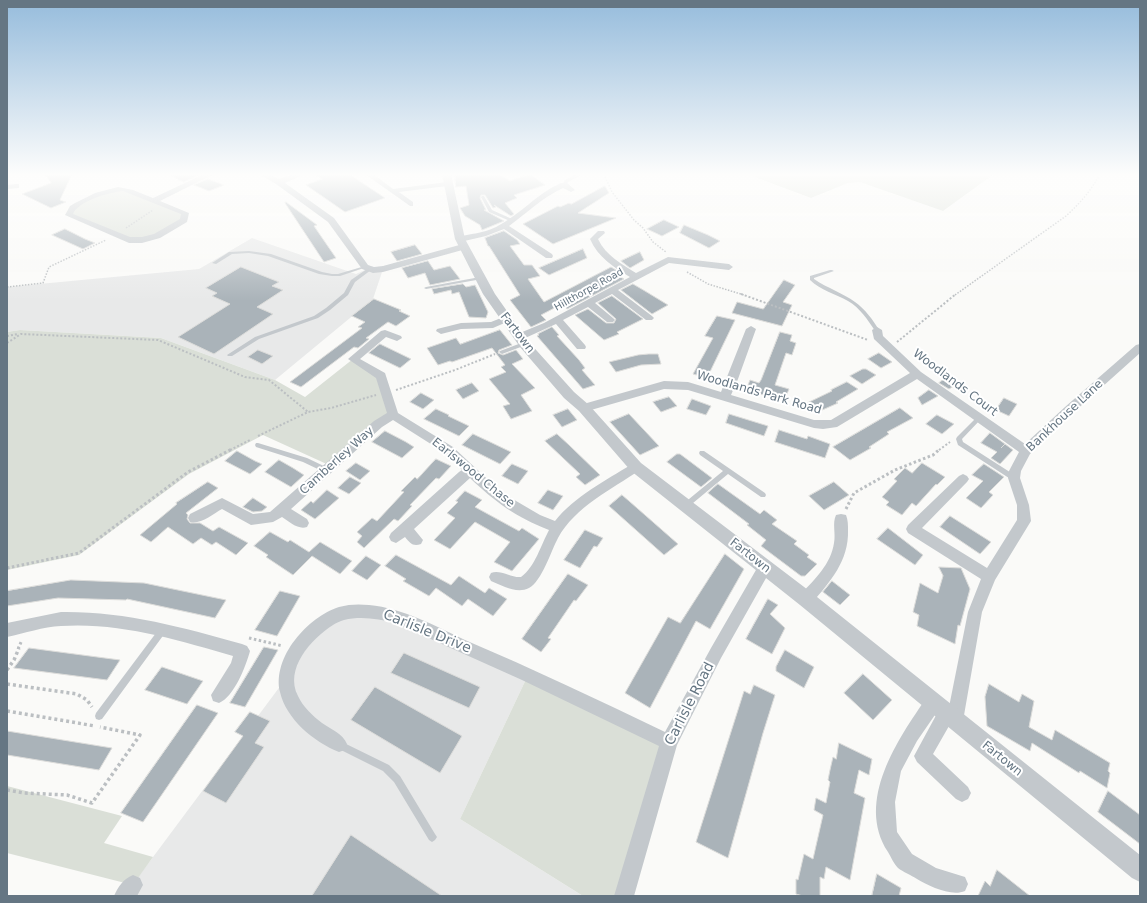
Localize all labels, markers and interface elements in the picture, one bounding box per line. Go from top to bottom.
street label: Hillthorpe Road [552,266,626,314]
street label: Fartown [497,310,537,356]
street label: Woodlands Court [910,346,1000,420]
street label: Woodlands Park Road [695,368,823,418]
street label: Bankhouse Lane [1024,377,1106,455]
street label: Camberley Way [297,424,377,498]
street label: Earlswood Chase [429,435,517,511]
street label: Fartown [727,536,773,576]
street label: Carlisle Drive [381,607,473,657]
street label: Carlisle Road [662,660,718,748]
street label: Fartown [979,738,1025,780]

